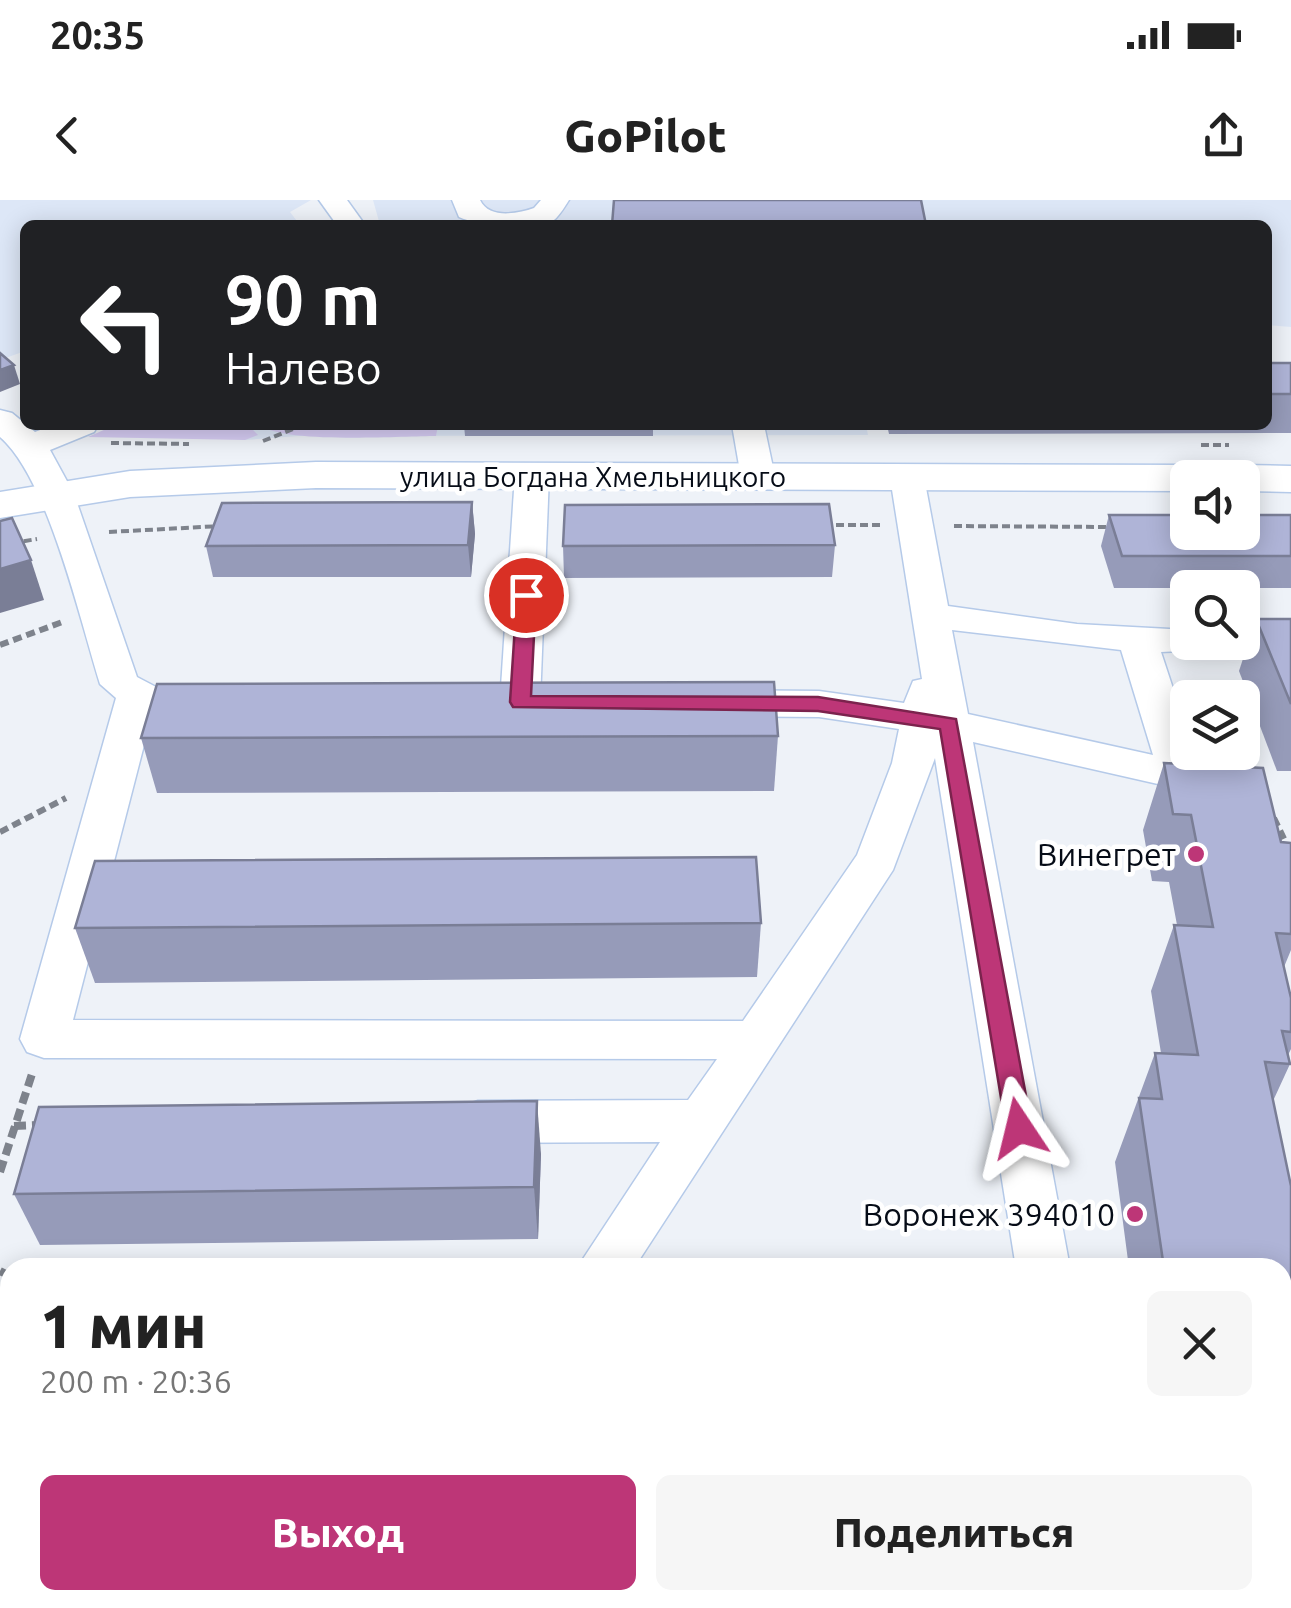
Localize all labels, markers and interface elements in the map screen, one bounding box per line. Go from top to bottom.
text: 20:35 [50,14,145,56]
icon: back [40,108,95,163]
icon: share [1196,108,1251,163]
text: GoPilot [564,110,727,161]
icon: left [60,260,190,390]
text: 90 m [225,260,381,338]
text: Налево [225,342,382,393]
map controls [1170,460,1260,770]
button: sound [1170,460,1260,550]
street label: улица Богдана Хмельницкого [400,461,786,492]
pin [484,553,569,638]
icon: arrive [499,568,554,623]
button: search [1170,570,1260,660]
button: layers [1170,680,1260,770]
place label: Винегрет [1037,836,1176,872]
marker: Винегрет [1185,843,1207,865]
position arrow [967,1076,1071,1180]
place label: Воронеж 394010 [863,1196,1115,1232]
marker: Воронеж 394010 [1124,1203,1146,1225]
button: close [1147,1291,1252,1396]
text: 1 мин [40,1292,207,1359]
text: 200 m · 20:36 [40,1363,232,1399]
button: Выход [40,1475,636,1590]
button: Поделиться [656,1475,1252,1590]

